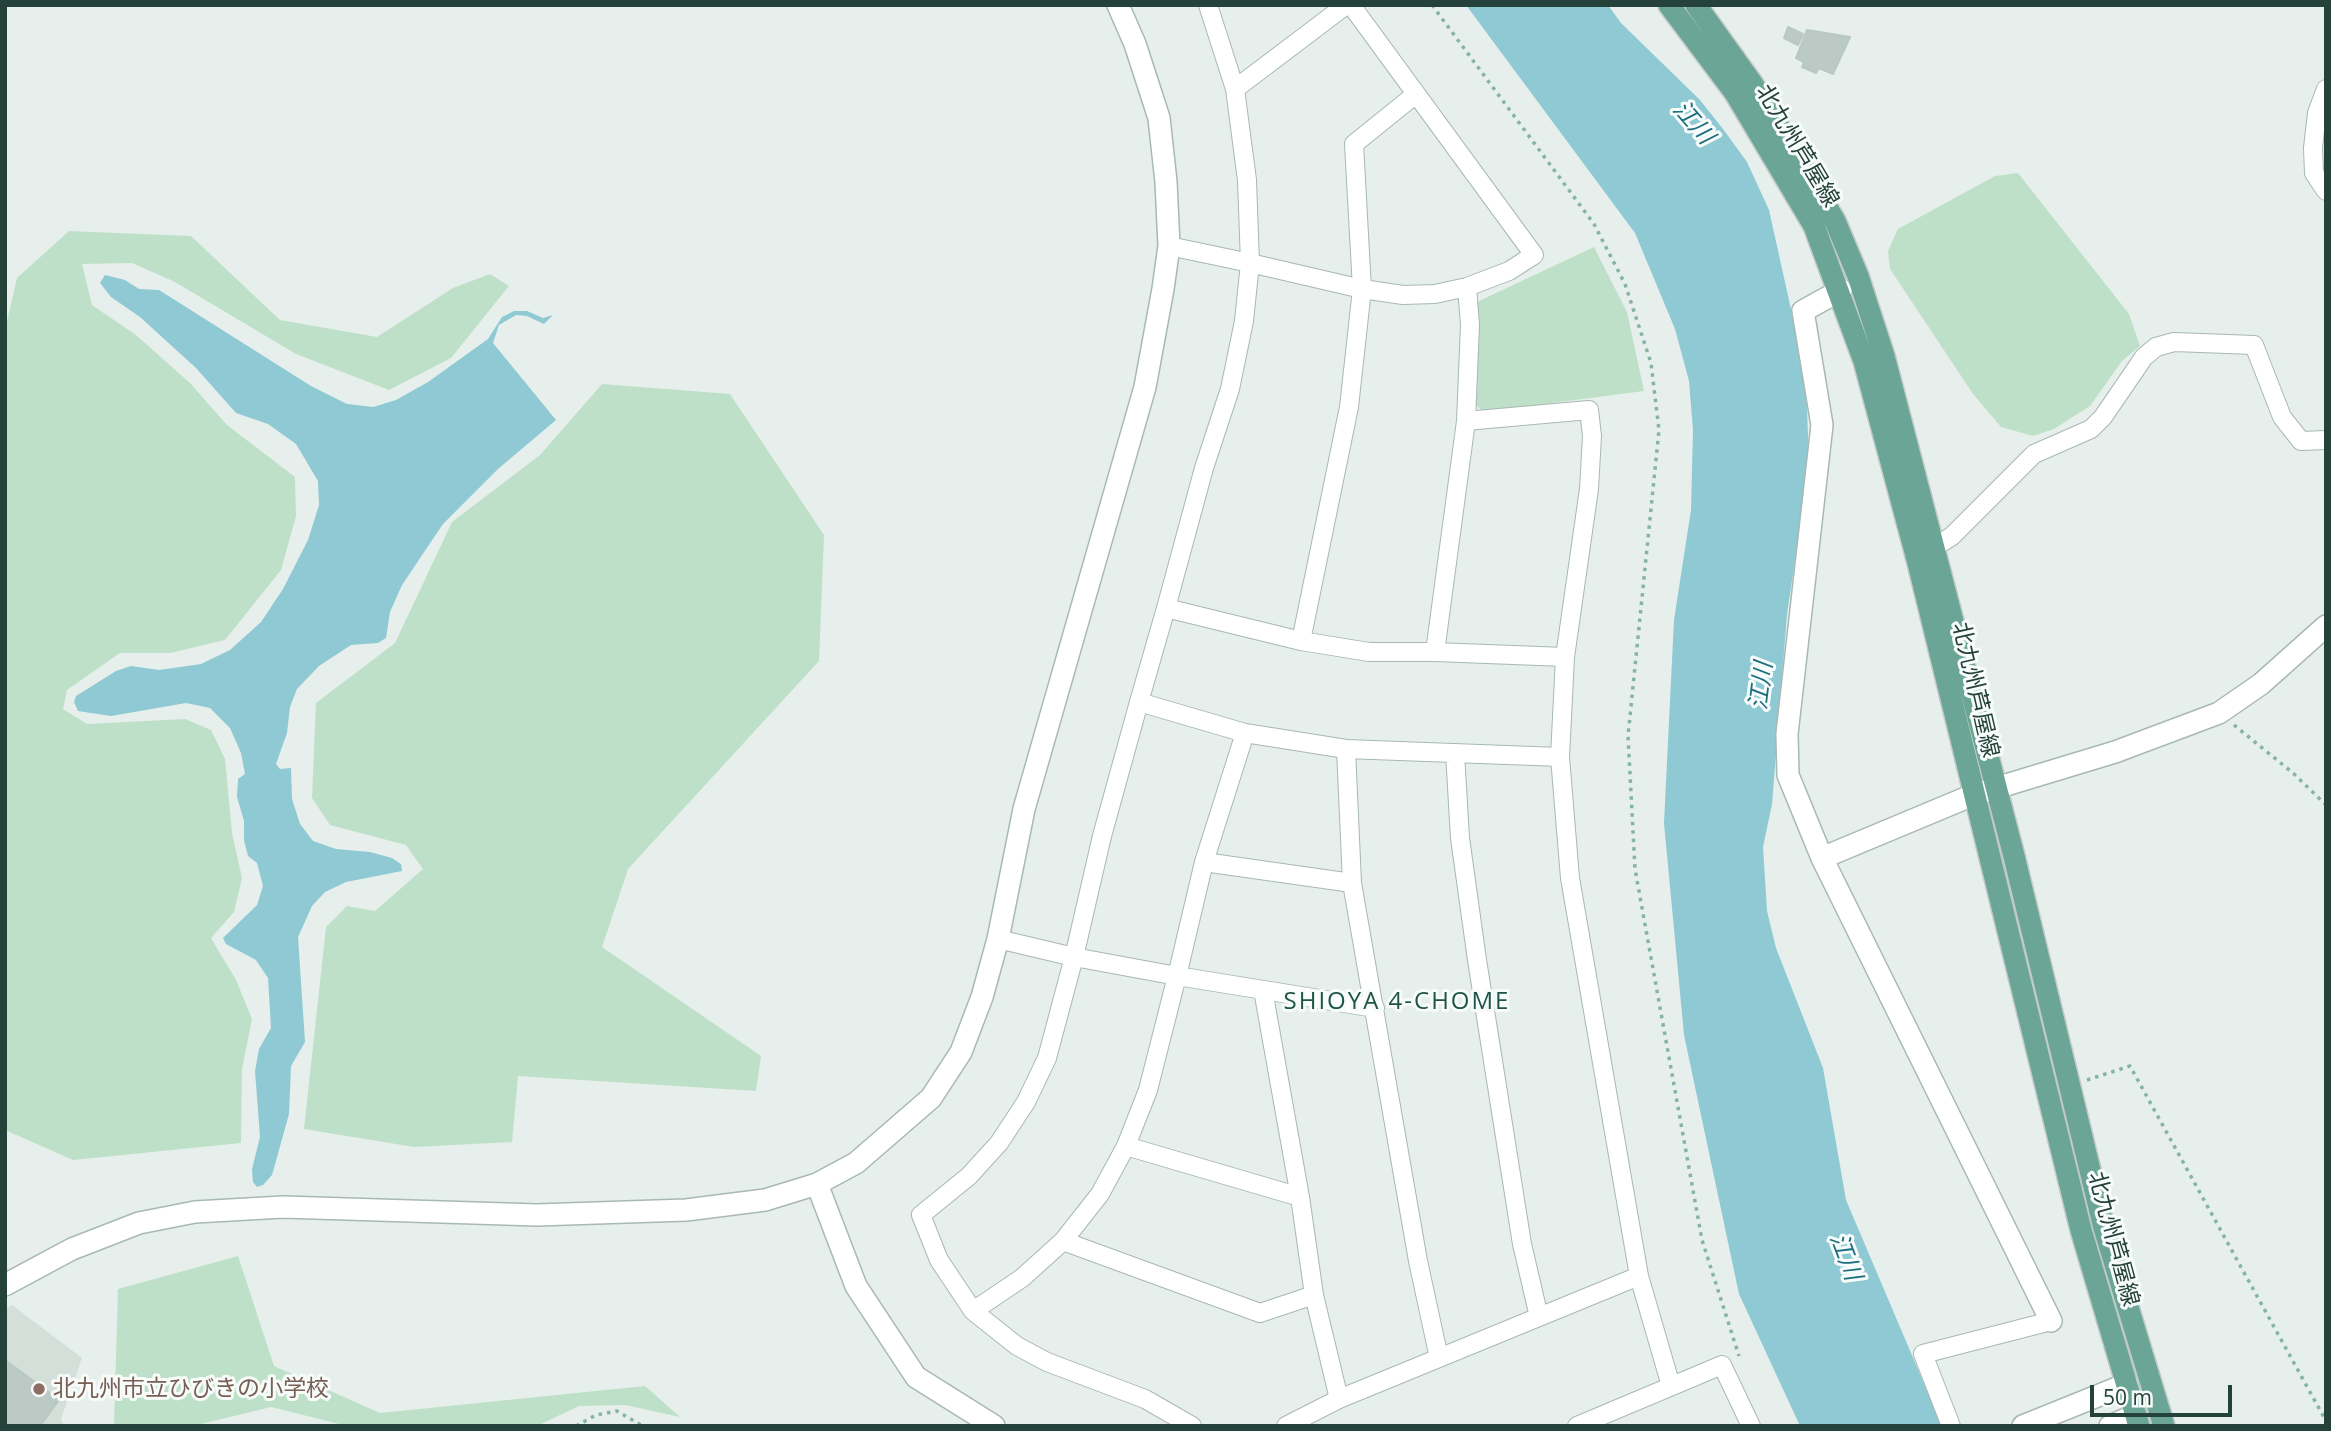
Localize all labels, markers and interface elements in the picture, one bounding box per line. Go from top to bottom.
street label: 北九州芦屋線 [1750,80,1844,212]
water label: 江川 [1666,95,1720,151]
street label: 北九州芦屋線 [1946,620,2004,760]
water label: 江川 [1745,660,1779,712]
district label: SHIOYA 4-CHOME [1285,988,1509,1016]
street label: 北九州芦屋線 [2082,1169,2144,1309]
water label: 江川 [1823,1229,1867,1285]
scale bar [2093,1372,2235,1416]
place label: 北九州市立ひびきの小学校 [53,1375,329,1403]
marker: 北九州市立ひびきの小学校 [31,1381,47,1397]
text: 50 m [2103,1383,2152,1411]

